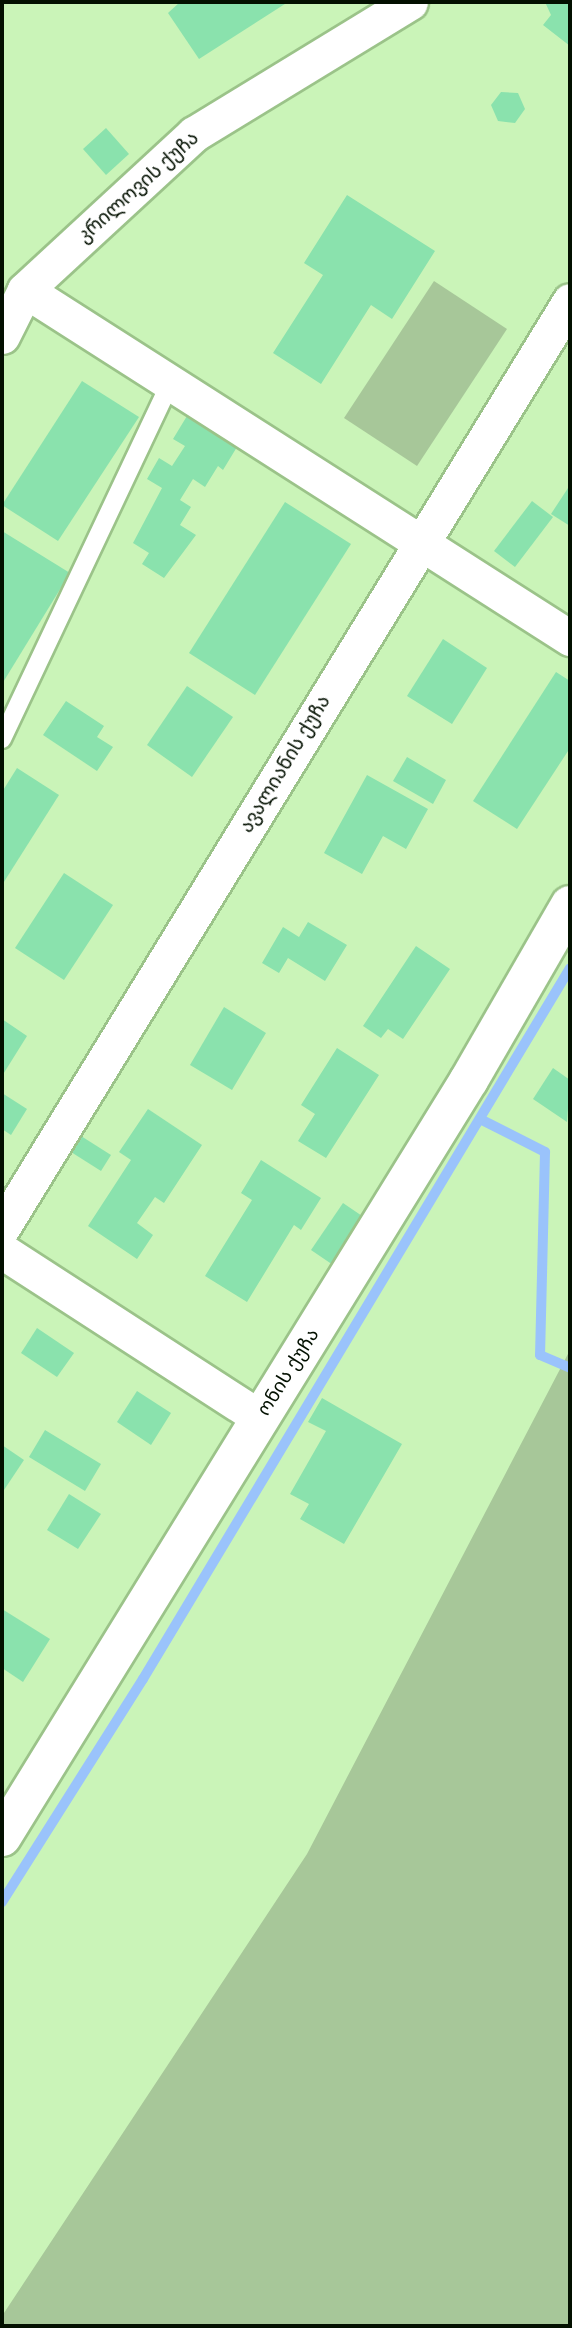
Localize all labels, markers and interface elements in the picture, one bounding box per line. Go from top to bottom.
street label: კრილოვის ქუჩა [73,127,203,247]
street label: ავალიანის ქუჩა [235,691,335,837]
street label: ონის ქუჩა [252,1324,324,1420]

